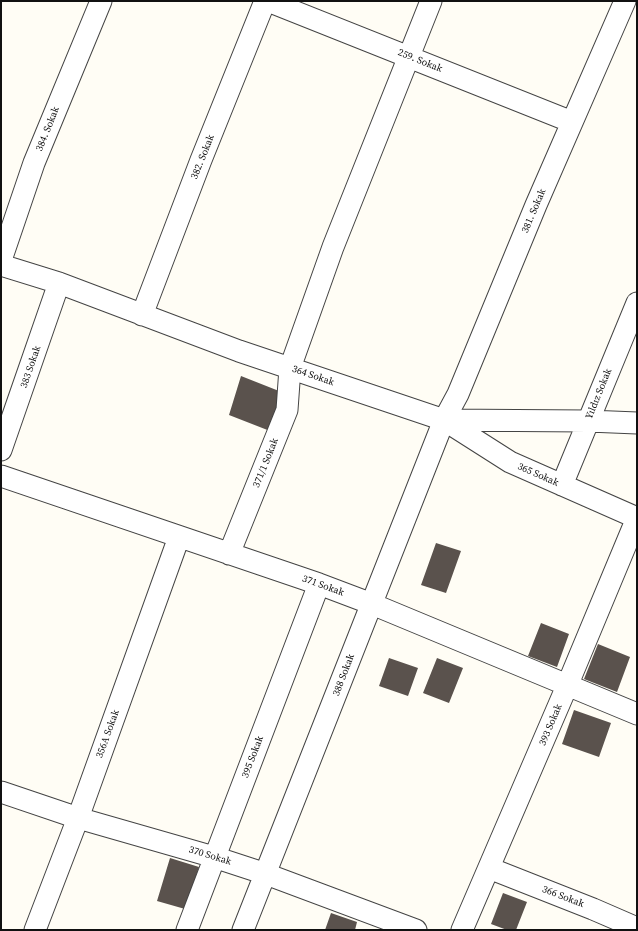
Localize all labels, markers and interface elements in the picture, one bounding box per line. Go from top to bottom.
street label: 259. Sokak [396,47,444,75]
street label: 384. Sokak [34,105,62,153]
street label: 382. Sokak [189,133,217,181]
street label: 381. Sokak [519,187,549,235]
street label: 383 Sokak [18,344,44,390]
street label: 364 Sokak [290,363,336,389]
street label: Yıldız Sokak [583,367,615,421]
street label: 371/1 Sokak [251,437,281,489]
street label: 365 Sokak [516,461,560,489]
street label: 371 Sokak [300,573,346,599]
street label: 388 Sokak [331,652,357,698]
street label: 393 Sokak [537,702,565,748]
street label: 356A Sokak [94,708,122,760]
street label: 395 Sokak [240,734,266,780]
street label: 370 Sokak [187,844,233,868]
street label: 366 Sokak [540,884,586,910]

